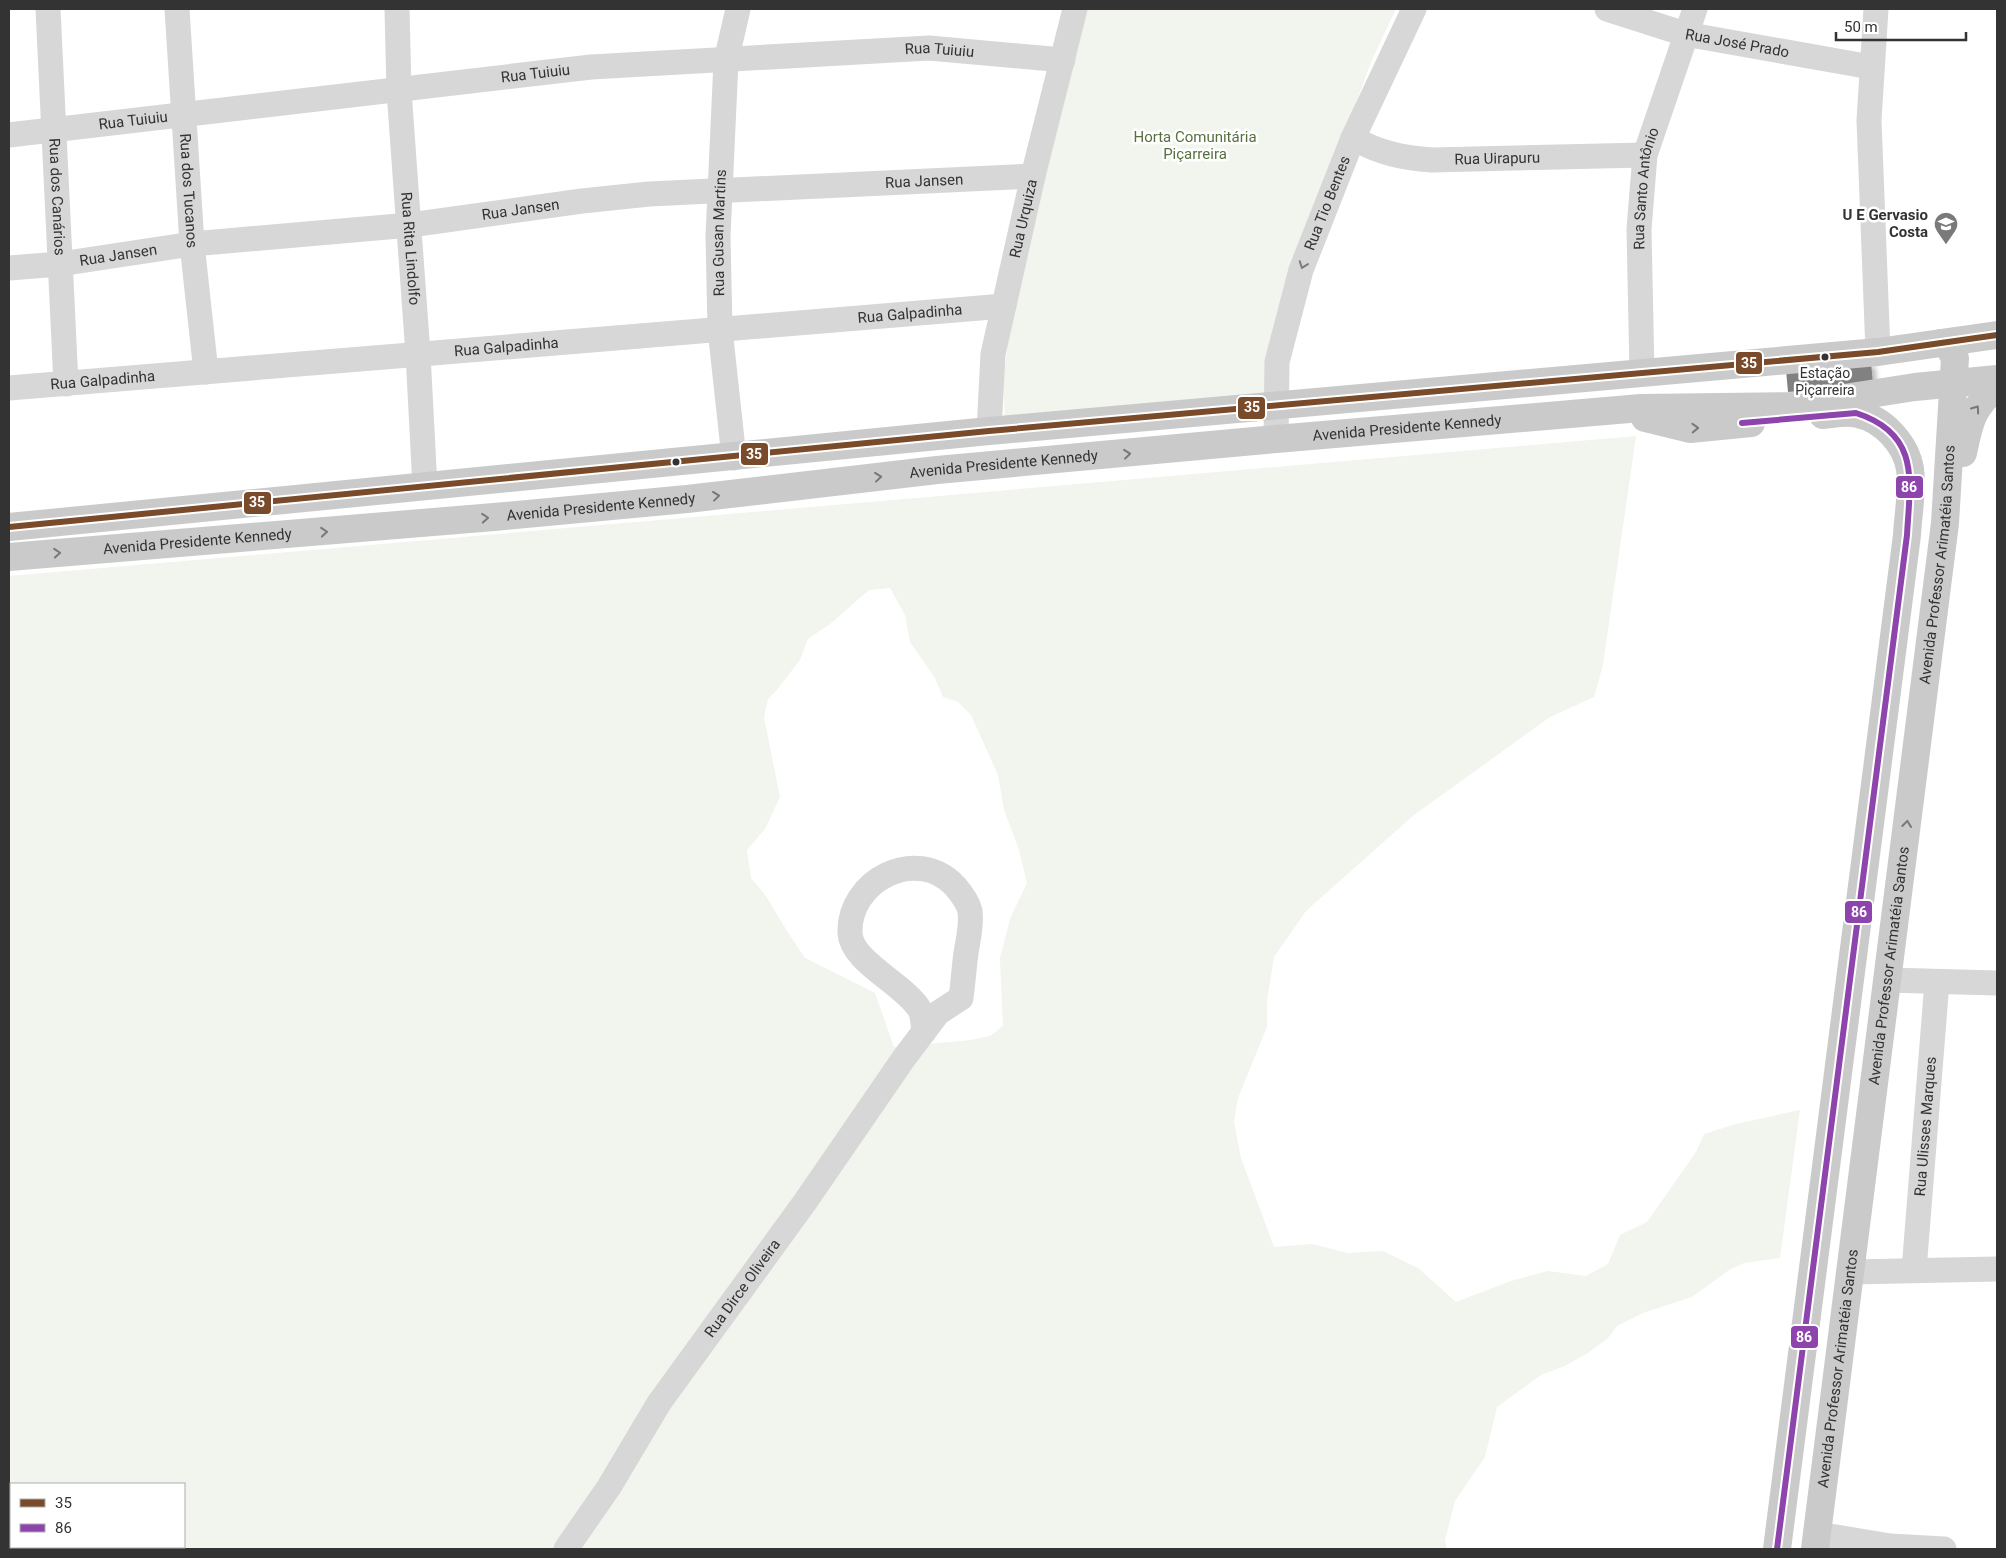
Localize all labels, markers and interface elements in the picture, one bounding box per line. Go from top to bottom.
scale bar [1836,10,1966,42]
text: 50 m [1844,18,1878,36]
street label: Rua José Prado [1684,25,1791,61]
street label: Rua Tuiuiu [904,39,975,61]
street label: Rua Tuiuiu [500,61,571,86]
street label: Rua Tuiuiu [98,108,169,133]
street label: Rua Santo Antônio [1630,125,1663,250]
park label: Horta Comunitária Piçarreira [1133,128,1257,163]
street label: Rua dos Tucanos [176,133,201,249]
street label: Rua dos Canários [45,138,69,256]
street label: Rua Uirapuru [1454,148,1540,168]
street label: Rua Tio Bentes [1301,153,1354,253]
street label: Rua Gusan Martins [709,169,730,297]
street label: Rua Jansen [885,170,964,192]
street label: Rua Urquiza [1006,177,1041,260]
street label: Rua Rita Lindolfo [397,191,423,306]
street label: Rua Jansen [480,195,560,224]
place label: U E Gervasio Costa [1843,206,1928,241]
school or university icon: U E Gervasio Costa [1933,211,1959,245]
street label: Rua Jansen [78,240,158,270]
one-way arrow [1299,260,1309,269]
street label: Rua Galpadinha [857,300,963,327]
street label: Rua Galpadinha [453,334,559,360]
line badge: 35 [1735,351,1763,375]
marker: Estação Piçarreira [1820,352,1830,362]
text: 35 [1741,355,1757,371]
place label: Estação Piçarreira [1795,365,1855,398]
street label: Rua Galpadinha [50,367,156,394]
line badge: 35 [1237,396,1266,420]
text: 35 [1244,399,1260,415]
one-way arrow [1970,405,1979,415]
street label: Avenida Presidente Kennedy [1312,411,1502,445]
one-way arrow [1691,422,1699,433]
line badge: 35 [740,442,769,466]
street label: Avenida Professor Arimatéia Santos [1916,445,1959,685]
text: 35 [746,446,762,462]
street label: Avenida Presidente Kennedy [908,446,1099,482]
one-way arrow [1123,449,1131,460]
unlabelled marker [671,457,681,467]
one-way arrow [874,472,882,483]
line badge: 86 [1895,475,1924,499]
text: 86 [1901,479,1917,495]
street label: Avenida Presidente Kennedy [506,489,696,525]
line badge: 35 [243,491,272,515]
one-way arrow [712,491,721,501]
text: 35 [249,494,265,510]
one-way arrow [481,513,489,524]
street label: Avenida Presidente Kennedy [102,525,292,558]
one-way arrow [320,526,328,537]
one-way arrow [54,548,62,559]
one-way arrow [1901,819,1912,827]
street label: Avenida Professor Arimatéia Santos [1865,845,1913,1086]
line badge: 86 [1844,900,1873,924]
text: 86 [1851,904,1867,920]
street label: Rua Ulisses Marques [1911,1056,1940,1197]
street label: Rua Dirce Oliveira [701,1236,784,1341]
street label: Avenida Professor Arimatéia Santos [1814,1248,1862,1489]
line badge: 86 [1790,1325,1819,1349]
text: 86 [1796,1329,1812,1345]
legend [10,1483,185,1548]
text: 35 [55,1494,72,1512]
text: 86 [55,1519,72,1537]

